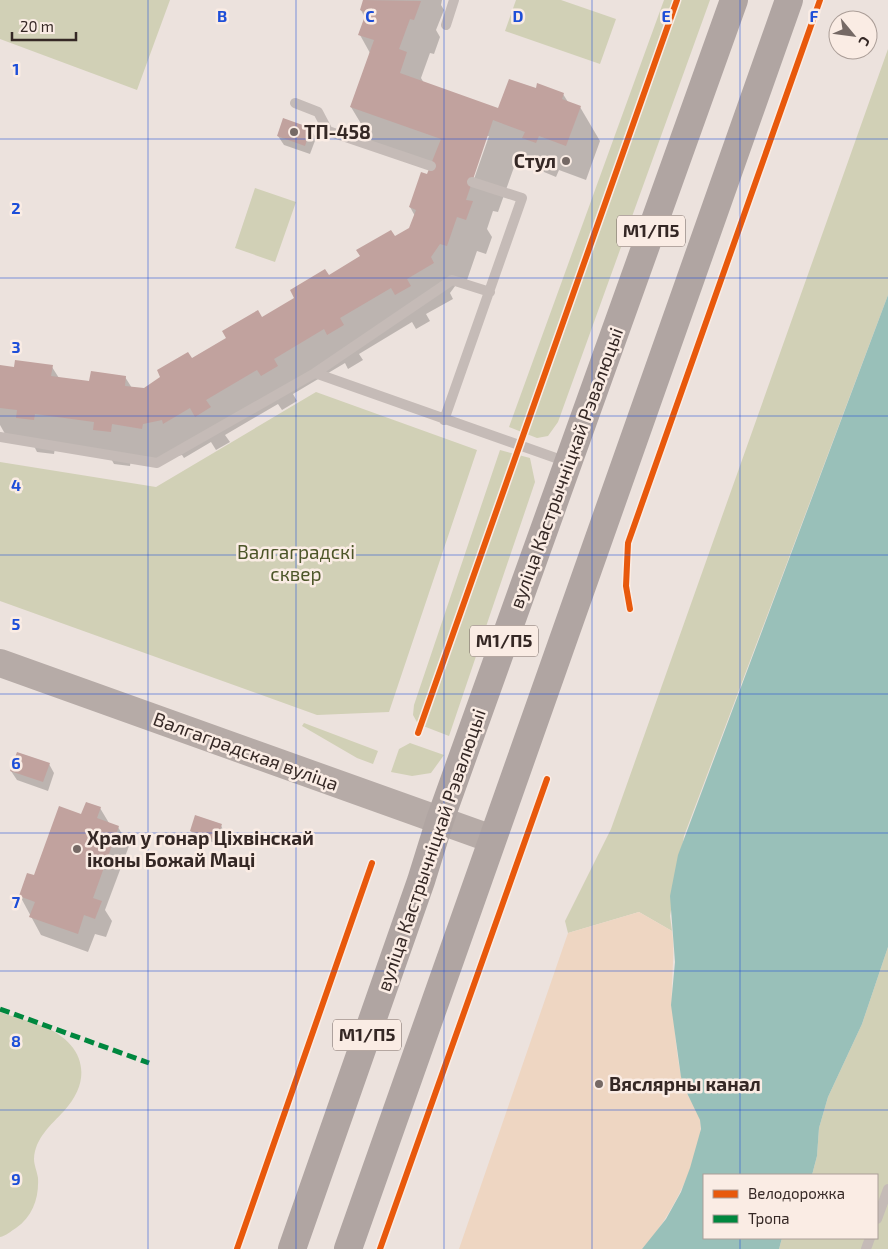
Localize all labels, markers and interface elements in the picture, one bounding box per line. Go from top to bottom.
text: B [217,6,227,25]
text: C [365,6,375,25]
text: D [513,6,524,25]
text: E [661,6,671,25]
text: F [810,6,819,25]
scale bar [12,10,76,42]
north arrow [828,10,878,60]
text: 20 m [20,17,54,35]
text: С [855,34,874,49]
text: 1 [13,59,19,78]
place label: ТП-458 [304,120,371,143]
marker: ТП-458 [288,126,300,138]
place label: Стул [514,149,556,172]
marker: Стул [560,155,572,167]
text: 2 [11,198,21,217]
road number: М1/П5 [617,216,685,247]
street label: вуліца Кастрычніцкай Рэвалюцыі [504,324,628,612]
text: 3 [11,337,21,356]
text: 4 [11,475,21,494]
park label: Валгаградскі сквер [237,540,355,585]
text: 5 [12,614,21,633]
road number: М1/П5 [470,626,538,656]
street label: Валгаградская вуліца [150,706,342,796]
street label: вуліца Кастрычніцкай Рэвалюцыі [371,706,491,994]
text: 6 [11,753,21,772]
place label: Храм у гонар Ціхвінскай іконы Божай Маці [87,826,314,871]
marker: Храм у гонар Ціхвінскай іконы Божай Маці [71,843,83,855]
text: 7 [12,892,21,911]
road number: М1/П5 [333,1020,401,1050]
text: 8 [11,1031,21,1050]
place label: Вяслярны канал [609,1072,761,1095]
marker: Вяслярны канал [593,1078,605,1090]
text: 9 [11,1169,21,1188]
legend [703,1174,878,1239]
text: Велодорожка [748,1184,845,1202]
text: Тропа [748,1209,790,1227]

